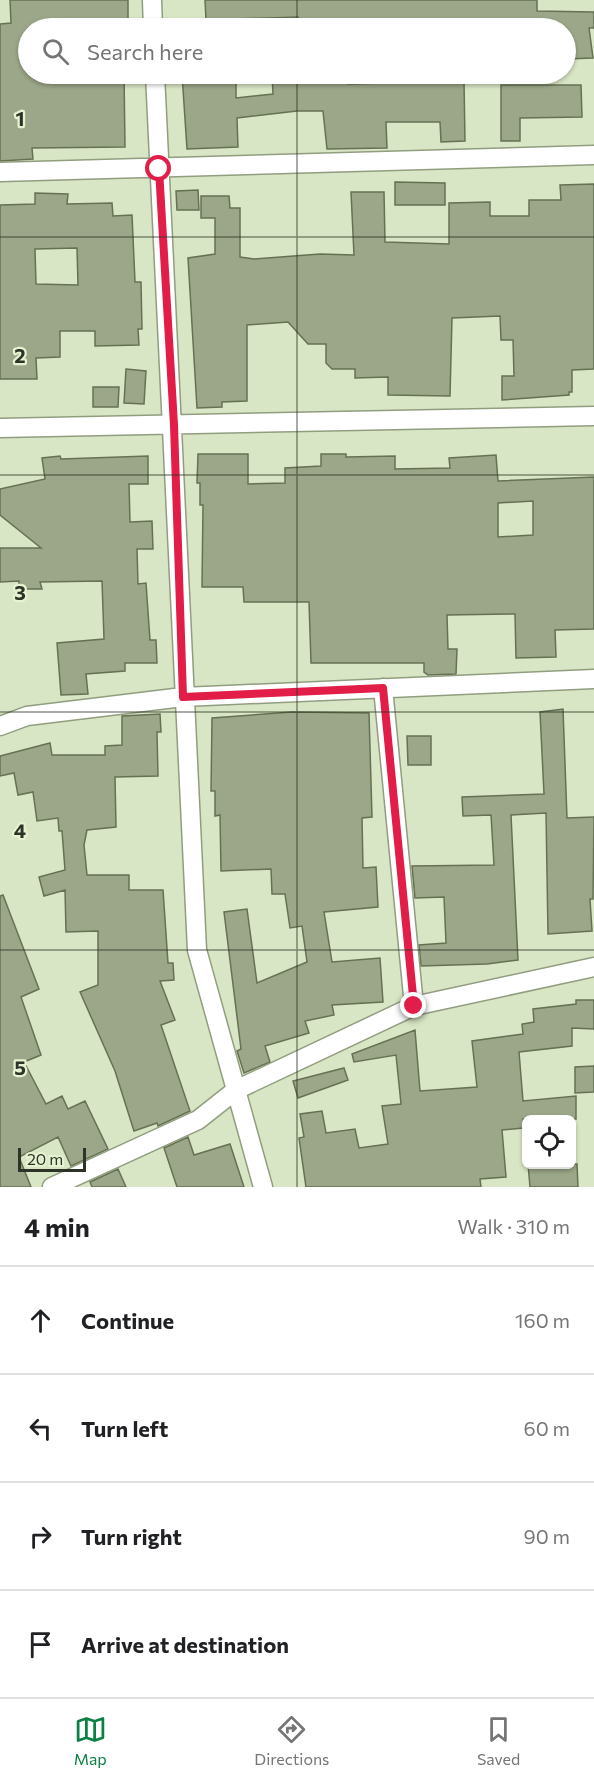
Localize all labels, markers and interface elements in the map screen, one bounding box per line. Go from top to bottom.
search box [18,18,576,84]
icon: search [39,35,72,68]
text: Search here [87,38,203,65]
text: 1 [15,106,25,130]
route start [145,155,171,181]
text: 2 [14,343,26,367]
text: 3 [14,580,26,604]
text: 4 [14,818,26,842]
route end [400,992,426,1018]
text: 5 [14,1055,26,1079]
map controls [522,1115,576,1169]
button: locate [522,1115,576,1169]
scale bar [18,1145,86,1172]
text: 20 m [27,1149,63,1168]
text: 4 min [24,1211,90,1242]
text: Walk · 310 m [458,1214,570,1238]
icon: ahead [24,1304,57,1337]
text: Continue [81,1307,174,1334]
text: 160 m [515,1308,570,1332]
icon: left [24,1412,57,1445]
text: Turn left [81,1415,168,1442]
text: 60 m [524,1416,570,1440]
icon: right [24,1520,57,1553]
text: Turn right [81,1523,182,1550]
text: 90 m [524,1524,570,1548]
icon: arrive [24,1628,57,1661]
text: Arrive at destination [81,1631,289,1658]
tab: Map [74,1713,107,1768]
tab: Directions [254,1713,329,1768]
tab: Saved [477,1713,520,1768]

